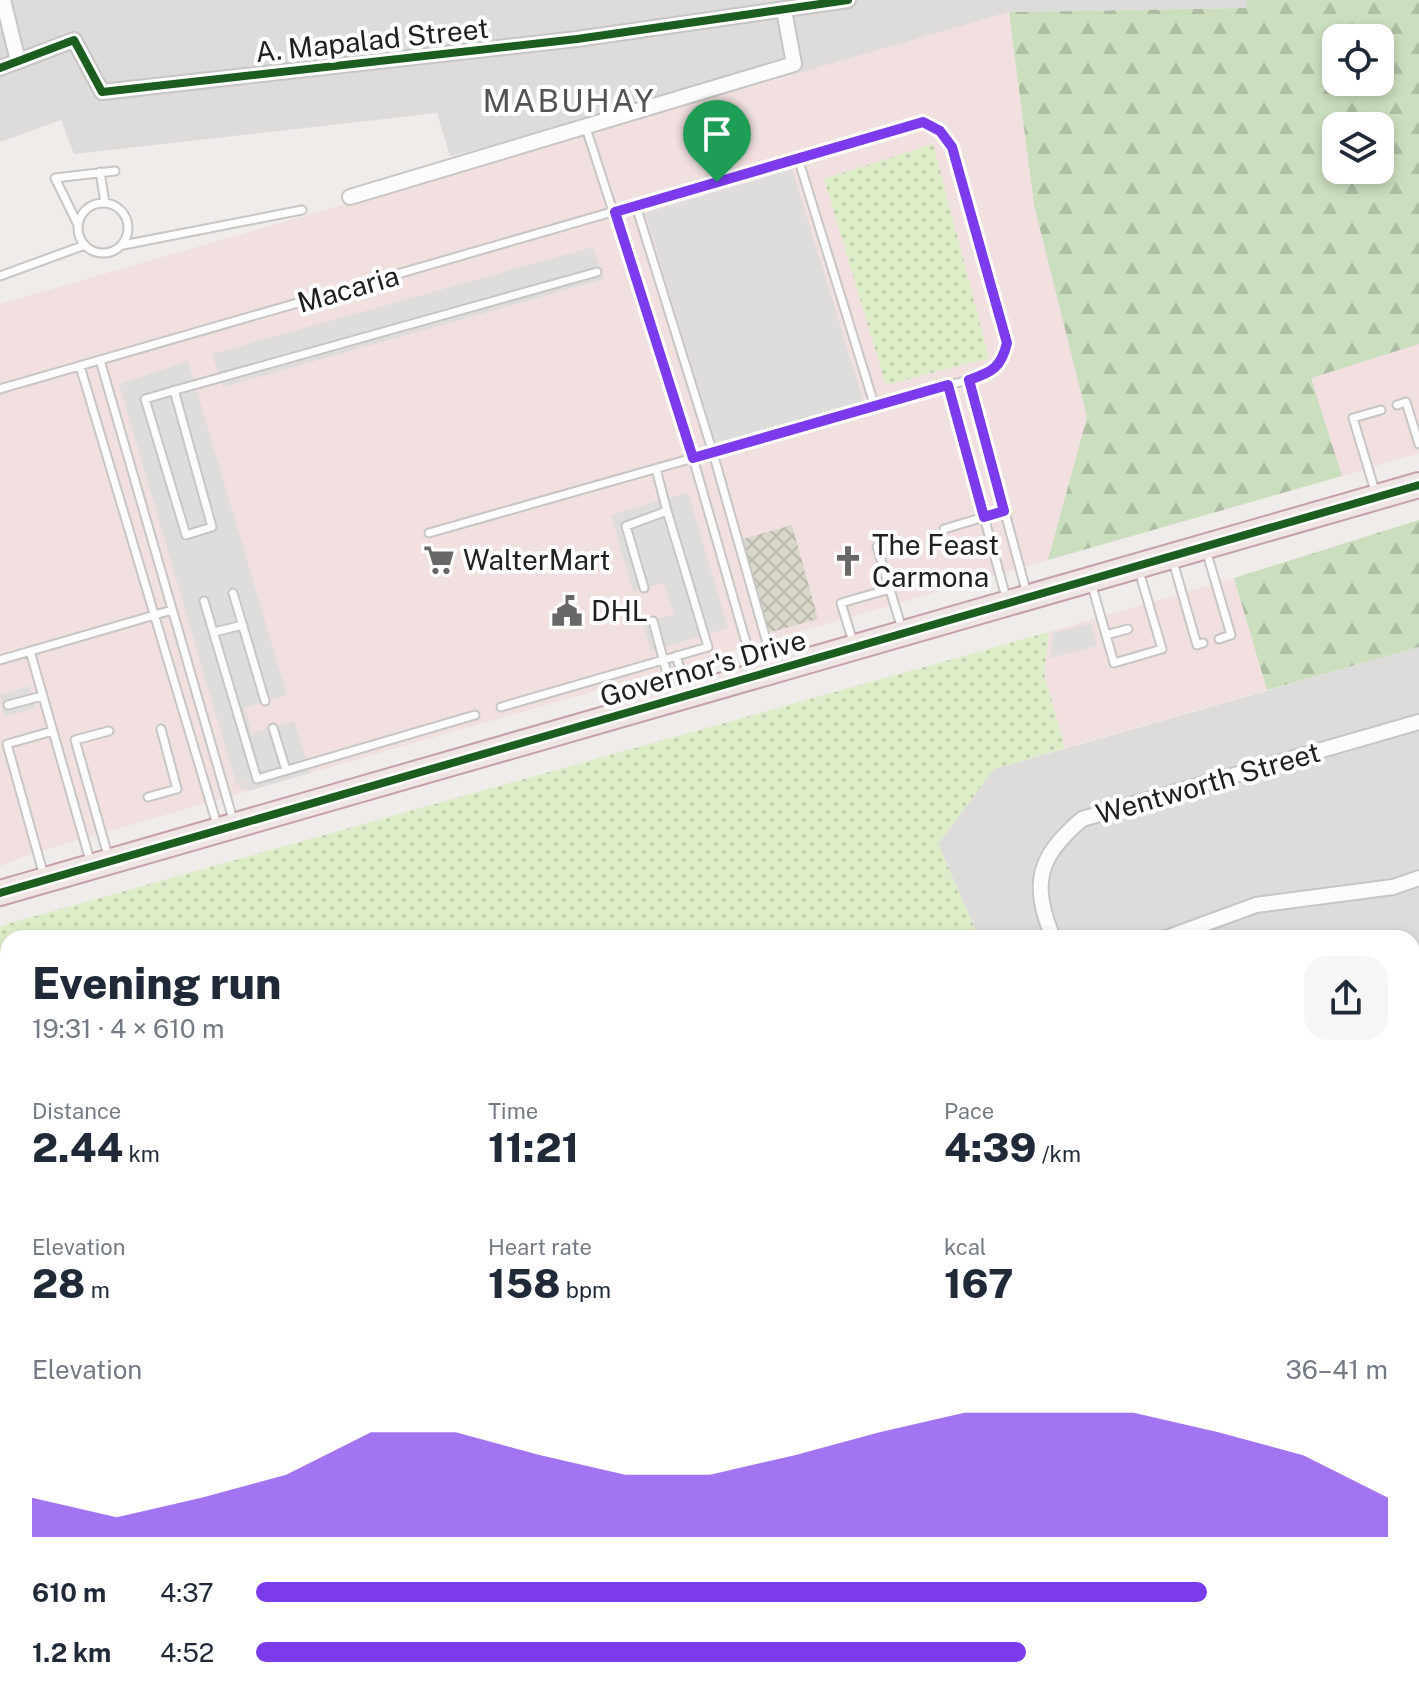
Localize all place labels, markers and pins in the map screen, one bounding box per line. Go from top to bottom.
pin [683,100,751,182]
place label: The Feast Carmona [872,528,999,593]
supermarket icon: WalterMart [422,543,456,577]
place label: WalterMart [463,543,610,576]
church icon: The Feast Carmona [831,544,865,578]
public building icon: DHL [550,594,584,628]
place label: DHL [591,594,648,627]

